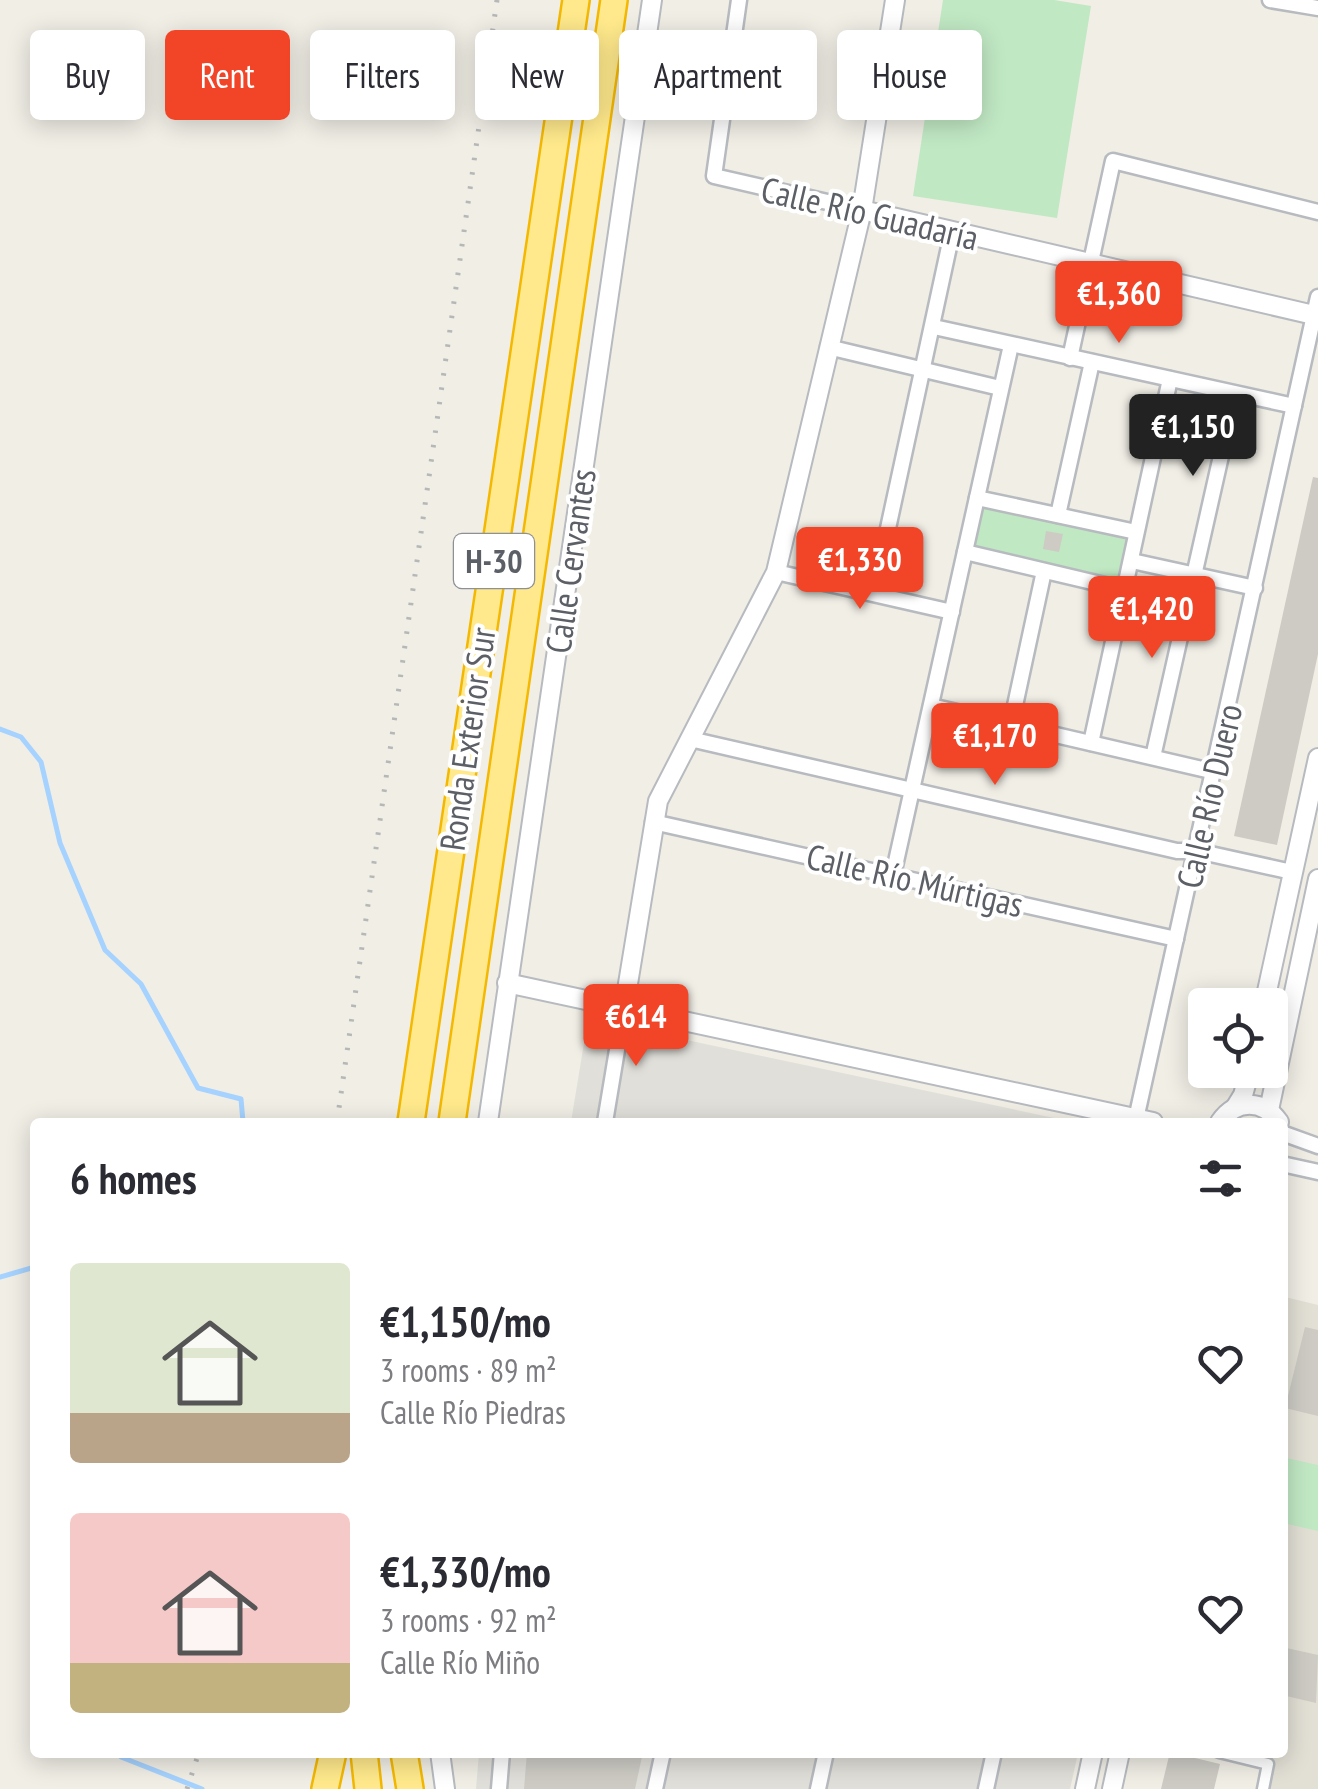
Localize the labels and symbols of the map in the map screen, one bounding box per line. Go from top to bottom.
street label: Calle Río Guadaría [757,166,983,260]
pin: €1,360 [1038,261,1200,346]
pin: €1,150 [1112,394,1274,479]
street label: Calle Cervantes [534,466,606,656]
pin: €1,330 [779,527,941,612]
road number: H-30 [454,534,534,588]
pin: €1,420 [1071,576,1233,661]
street label: Ronda Exterior Sur [429,624,505,854]
street label: Calle Río Duero [1166,700,1252,892]
pin: €1,170 [914,703,1076,788]
street label: Calle Río Múrtigas [802,833,1028,927]
pin: €614 [577,984,695,1069]

